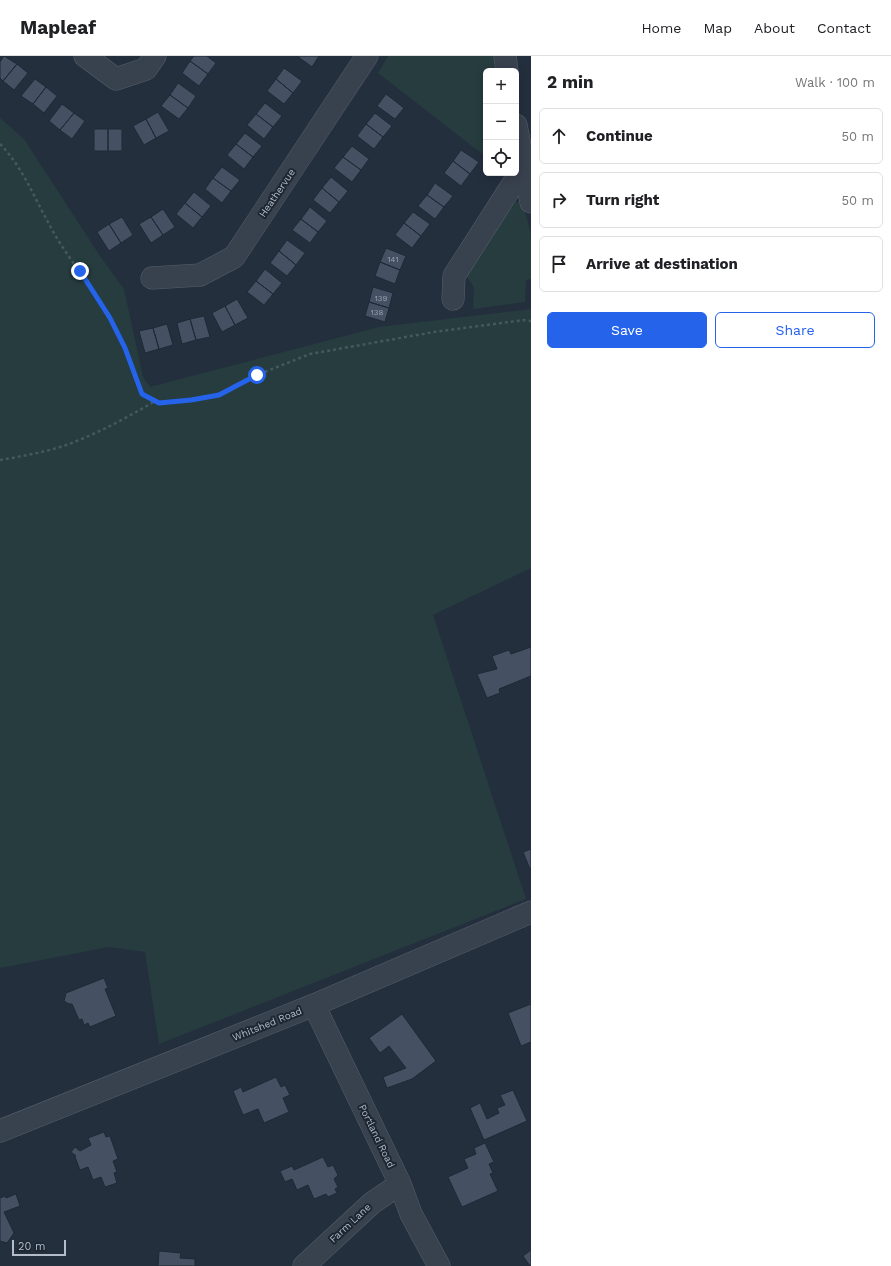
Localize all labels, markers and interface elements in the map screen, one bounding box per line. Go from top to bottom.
text: Mapleaf [20,16,96,39]
text: Home [641,20,681,36]
text: Map [703,20,732,36]
text: About [754,20,795,36]
text: Contact [817,20,871,36]
map controls [483,68,519,176]
button: + [483,68,519,104]
text: 2 min [547,72,593,92]
text: Walk · 100 m [795,75,875,90]
button: − [483,104,519,140]
icon: ahead [548,125,570,147]
text: Continue [586,127,653,145]
text: 50 m [842,129,874,144]
button: locate [483,140,519,176]
street label: Heathervue [257,167,297,219]
icon: right [548,189,570,211]
text: Turn right [586,191,659,209]
text: 50 m [842,193,874,208]
icon: arrive [548,253,570,275]
house number: 141 [388,255,399,264]
text: Arrive at destination [586,255,738,273]
route end [71,262,89,280]
house number: 139 [375,294,387,303]
house number: 138 [371,308,383,317]
button: Save [547,312,707,348]
button: Share [715,312,875,348]
route start [248,366,266,384]
street label: Whitshed Road [231,1005,303,1043]
street label: Portland Road [357,1103,397,1169]
street label: Farm Lane [327,1201,373,1245]
scale bar [12,1238,66,1257]
text: 20 m [18,1240,46,1253]

